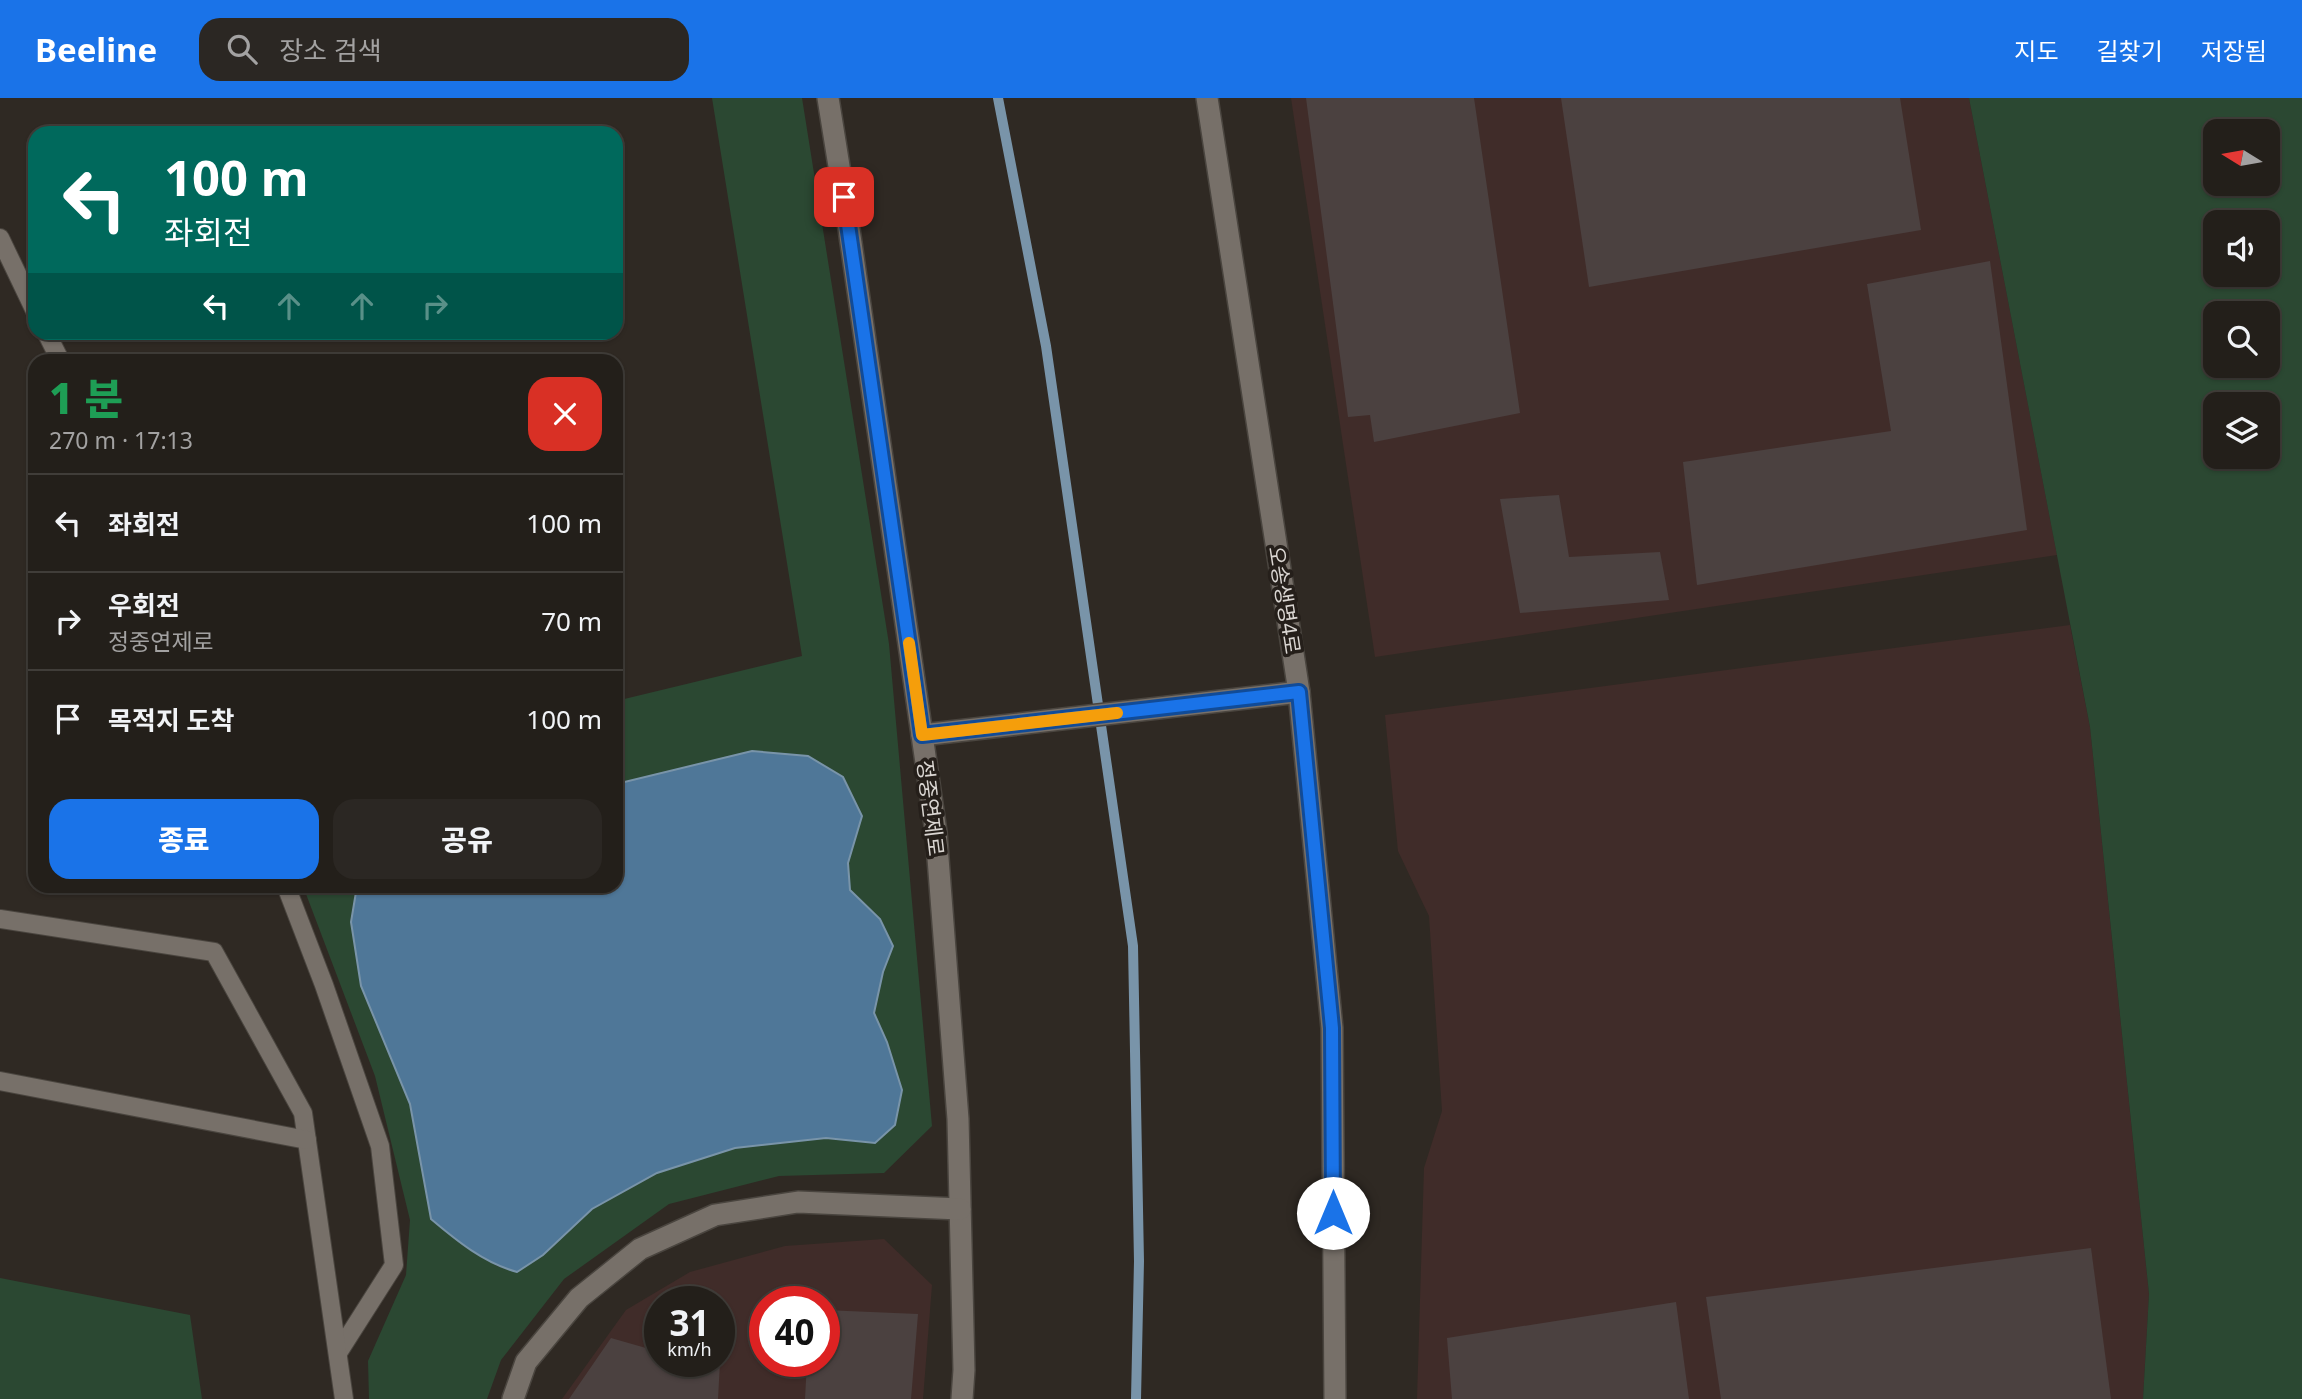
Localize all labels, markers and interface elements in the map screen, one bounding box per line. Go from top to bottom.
search box [199,18,689,81]
text: Beeline [35,27,157,72]
icon: search [223,30,261,68]
text: 장소 검색 [279,32,382,68]
text: 지도 [2014,34,2059,67]
text: 길찾기 [2097,34,2163,67]
text: 저장됨 [2201,34,2267,67]
north arrow [2203,119,2280,196]
map controls [2203,119,2280,469]
text: 100 m [164,144,309,210]
icon: left [49,154,140,245]
pin [814,167,874,227]
icon: arrive [825,178,863,216]
text: 좌회전 [164,210,252,253]
button: sound [2203,210,2280,287]
icon: left [197,287,235,325]
icon: ahead [270,287,308,325]
icon: ahead [343,287,381,325]
icon: right [416,287,454,325]
button: search [2203,301,2280,378]
text: 1 분 [49,369,123,426]
button: close [528,377,602,451]
button: layers [2203,392,2280,469]
text: 270 m · 17:13 [49,424,193,456]
icon: left [49,504,87,542]
text: 100 m [526,505,602,541]
text: 좌회전 [108,506,180,542]
street label: 오송생명4로 [1263,544,1307,656]
text: 우회전 [108,587,180,623]
icon: right [49,602,87,640]
text: 70 m [541,603,602,639]
text: 정중연제로 [108,625,214,657]
icon: arrive [49,700,87,738]
text: 100 m [526,701,602,737]
text: 목적지 도착 [108,702,234,738]
street label: 정중연제로 [911,758,951,858]
button: 종료 [49,799,319,879]
button: 공유 [333,799,602,879]
position arrow [1296,1176,1370,1250]
speed limit sign: 40 [749,1286,840,1377]
text: 31 [669,1299,710,1346]
text: km/h [667,1337,712,1361]

